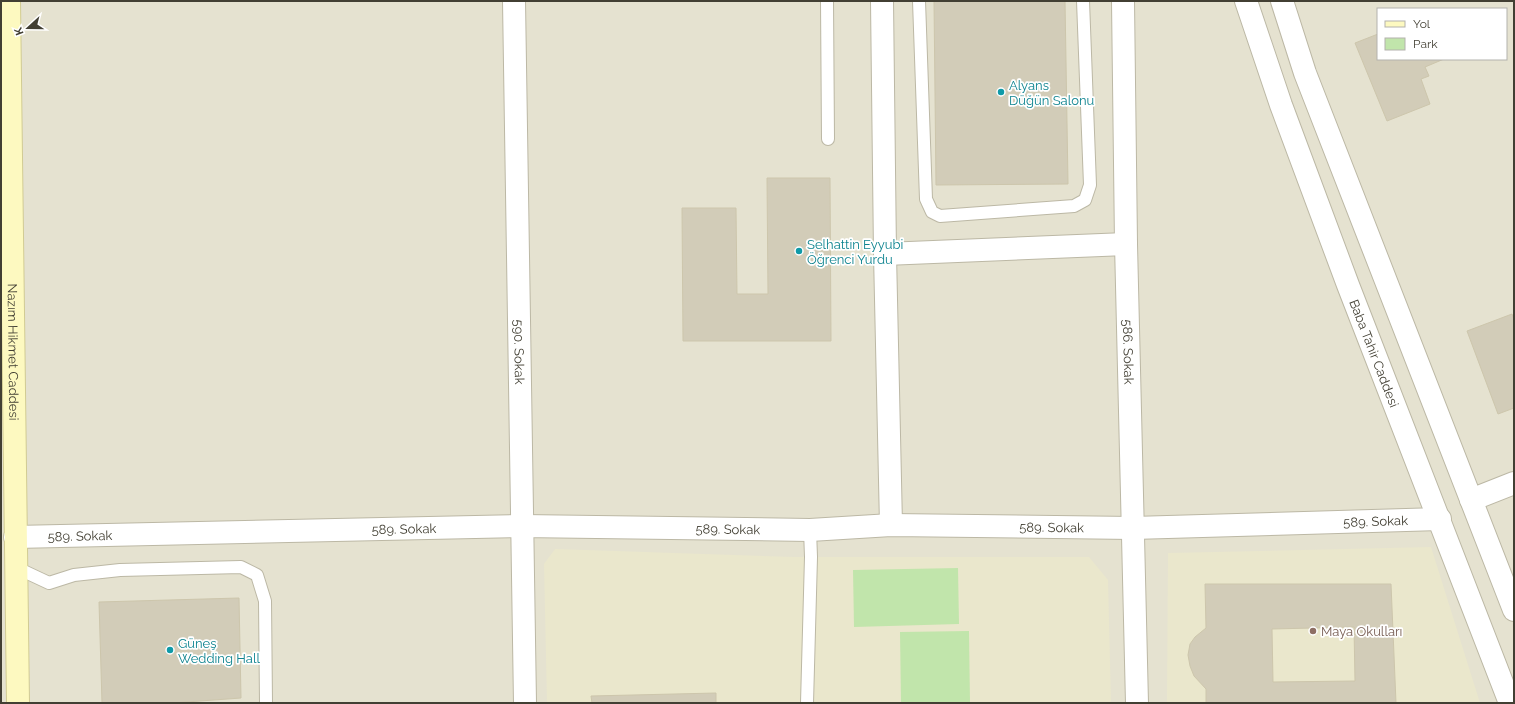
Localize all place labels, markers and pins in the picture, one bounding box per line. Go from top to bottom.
place label: Alyans Düğün Salonu [1009,78,1094,108]
marker: Alyans Düğün Salonu [996,87,1006,97]
place label: Selhattin Eyyubi Öğrenci Yurdu [807,237,903,267]
marker: Selhattin Eyyubi Öğrenci Yurdu [794,246,804,256]
place label: Maya Okulları [1321,624,1402,639]
marker: Maya Okulları [1308,626,1318,636]
place label: Güneş Wedding Hall [178,636,260,666]
marker: Güneş Wedding Hall [165,645,175,655]

